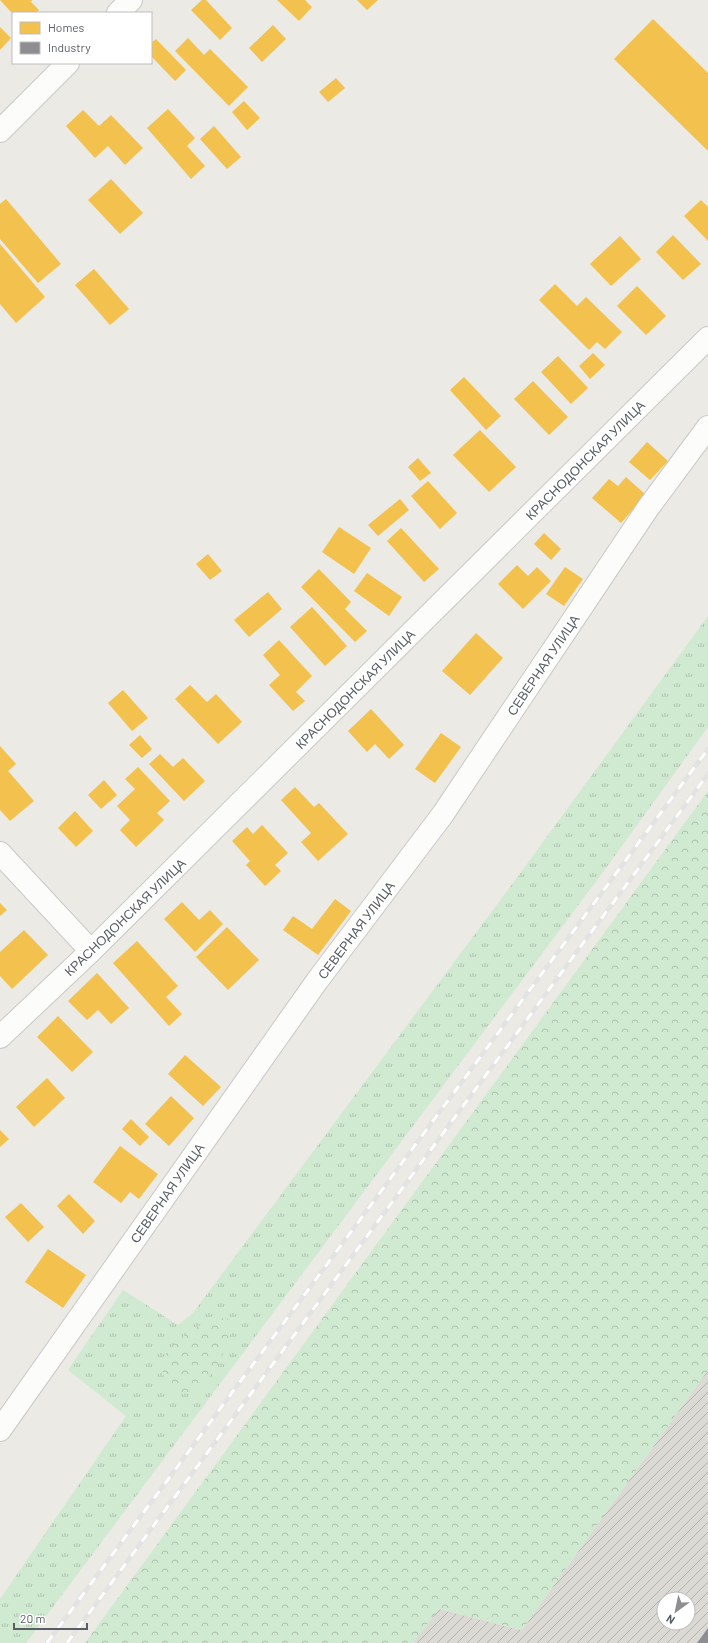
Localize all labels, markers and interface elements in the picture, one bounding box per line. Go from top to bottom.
legend [12,12,152,64]
text: Homes [48,20,85,34]
text: Industry [48,40,91,54]
street label: КРАСНОДОНСКАЯ УЛИЦА [522,397,648,523]
street label: СЕВЕРНАЯ УЛИЦА [503,611,583,718]
street label: КРАСНОДОНСКАЯ УЛИЦА [292,626,418,752]
street label: КРАСНОДОНСКАЯ УЛИЦА [61,855,189,979]
street label: СЕВЕРНАЯ УЛИЦА [314,878,398,982]
street label: СЕВЕРНАЯ УЛИЦА [127,1140,208,1246]
north arrow [656,1591,696,1631]
scale bar [14,1605,87,1631]
text: 20 m [20,1611,46,1625]
text: N [664,1612,677,1627]

